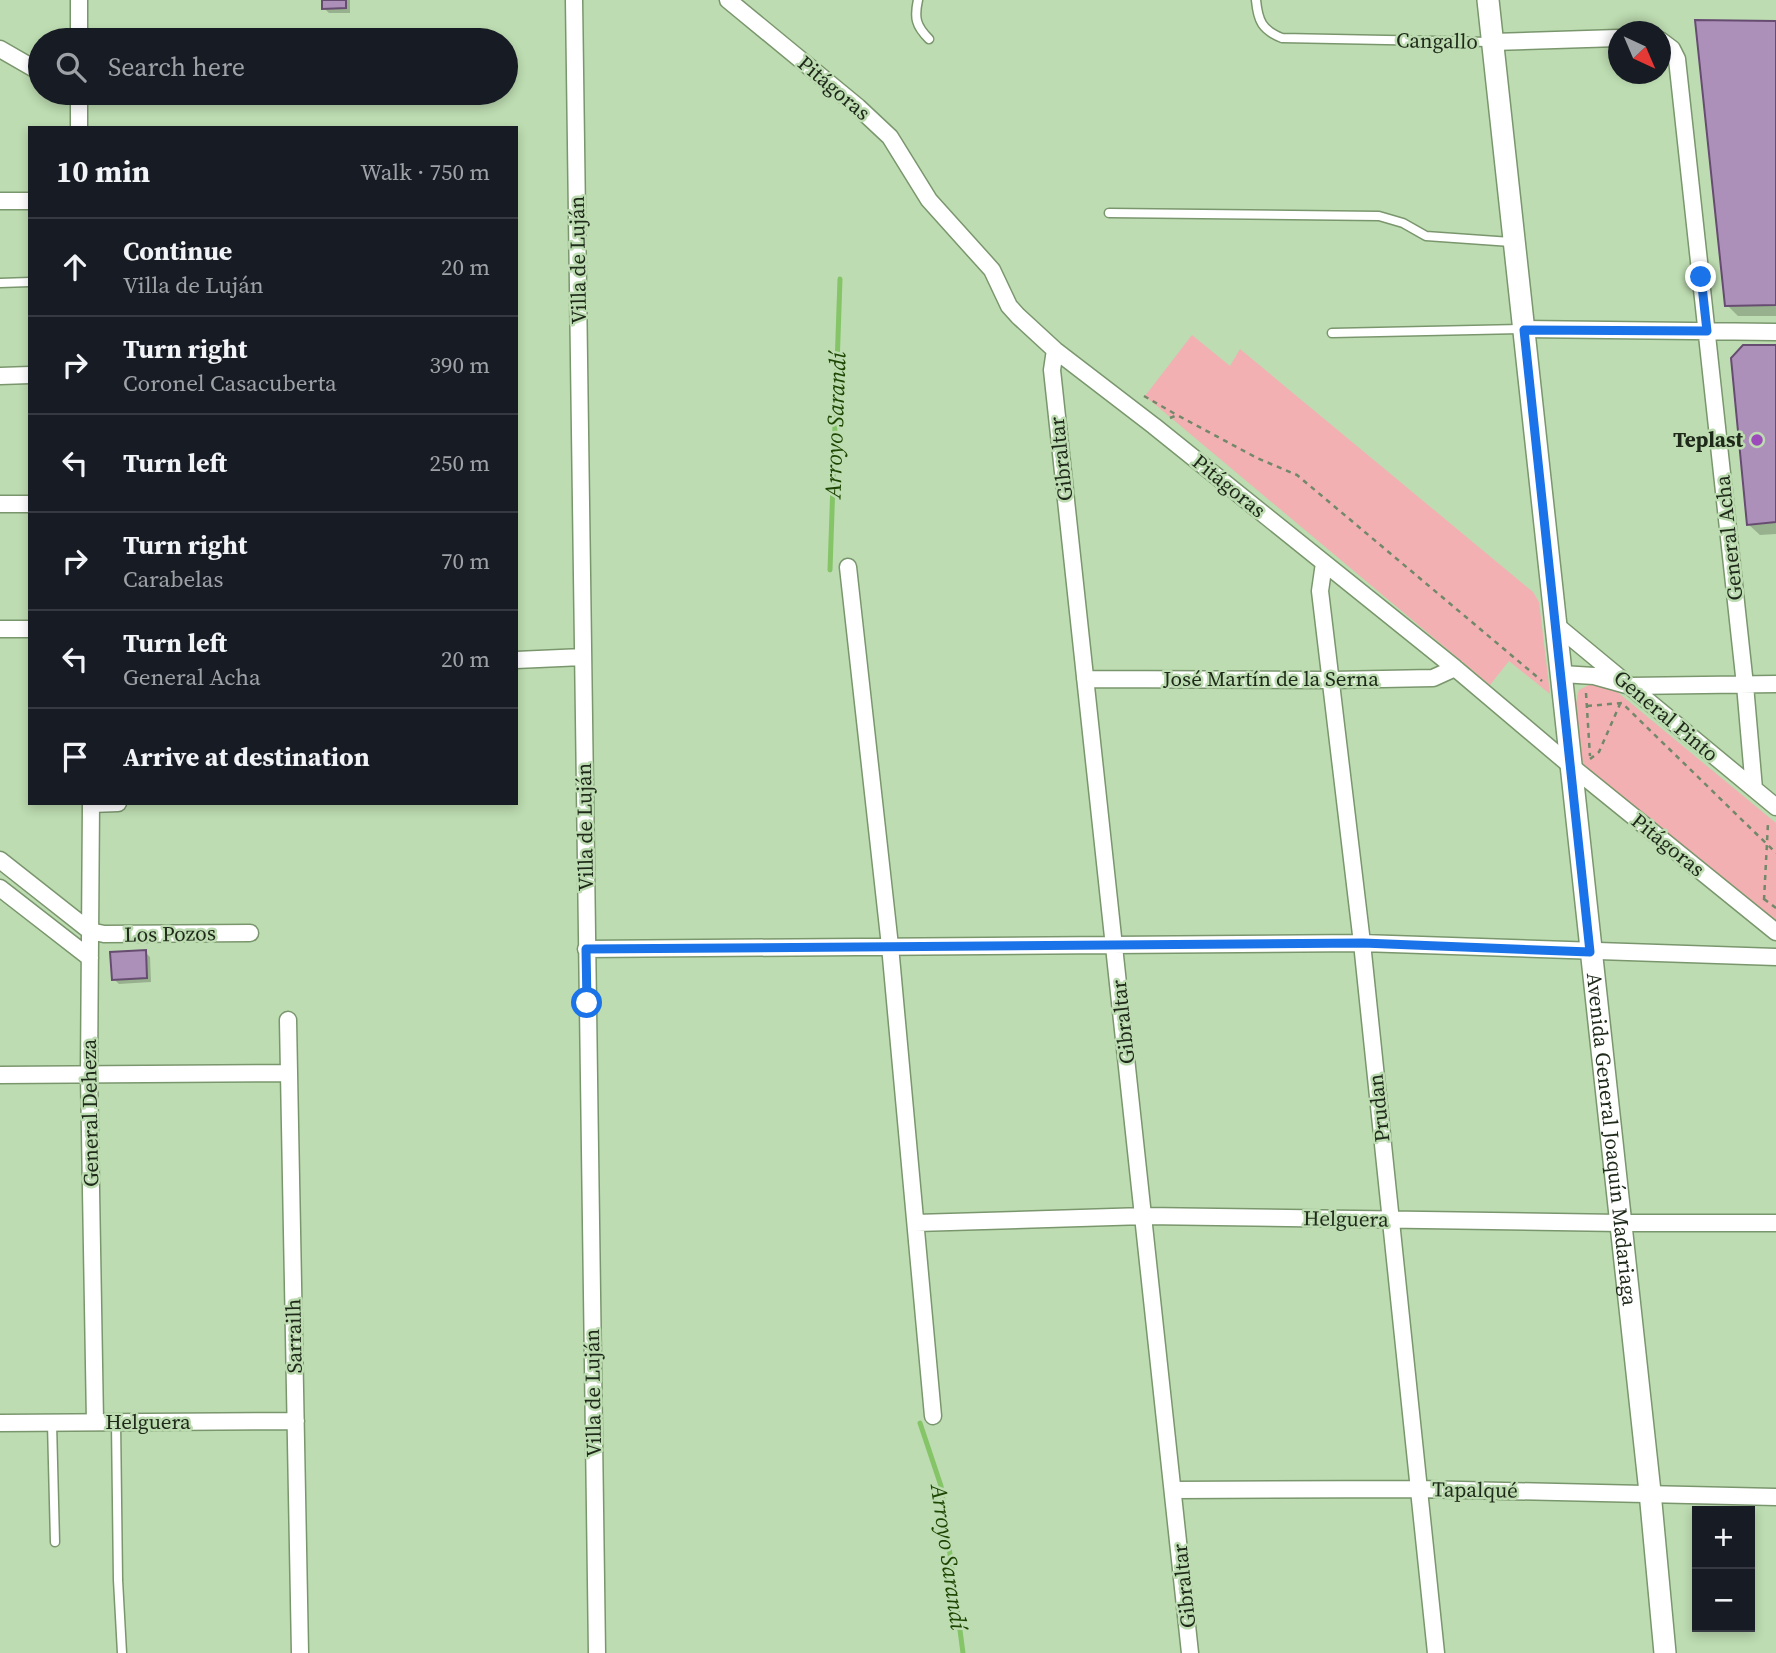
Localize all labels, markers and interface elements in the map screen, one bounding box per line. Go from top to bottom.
north arrow [1608,21,1671,84]
street label: Cangallo [1396,25,1478,56]
search box [28,28,518,105]
icon: search [52,48,90,86]
text: Search here [108,49,245,85]
street label: Pitágoras [792,49,877,127]
text: 10 min [56,151,150,192]
text: Walk · 750 m [360,156,490,188]
street label: Villa de Luján [562,195,593,324]
text: Continue [123,233,232,269]
icon: ahead [56,248,94,286]
text: 20 m [441,251,490,283]
route end [1685,261,1716,292]
text: Villa de Luján [123,269,264,301]
text: Turn right [123,331,247,367]
icon: right [56,346,94,384]
text: 390 m [429,349,490,381]
water label: Arroyo Sarandí [816,349,854,501]
text: Coronel Casacuberta [123,367,337,399]
street label: Gibraltar [1042,415,1079,503]
place label: Teplast [1673,425,1743,454]
marker: Teplast [1749,432,1765,448]
icon: left [56,444,94,482]
text: Turn left [123,445,227,481]
text: 250 m [429,447,490,479]
street label: Pitágoras [1186,447,1272,524]
street label: General Acha [1707,474,1749,602]
text: Turn right [123,527,247,563]
icon: right [56,542,94,580]
text: 70 m [441,545,490,577]
text: Carabelas [123,563,223,595]
text: Turn left [123,625,227,661]
icon: left [56,640,94,678]
text: 20 m [441,643,490,675]
text: General Acha [123,661,261,693]
street label: General Pinto [1608,663,1725,768]
street label: José Martín de la Serna [1162,664,1379,693]
icon: arrive [56,738,94,776]
text: Arrive at destination [123,739,370,775]
street label: Villa de Luján [569,762,600,891]
street label: Pitágoras [1625,806,1711,883]
street label: Los Pozos [124,918,216,949]
street label: Avenida General Joaquín Madariaga [1580,971,1645,1308]
street label: Gibraltar [1104,978,1141,1066]
route start [571,987,602,1018]
street label: General Deheza [74,1038,105,1187]
street label: Prudan [1360,1072,1396,1143]
street label: Helguera [1303,1203,1389,1234]
street label: Sarrailh [278,1298,309,1374]
street label: Villa de Luján [577,1328,608,1457]
street label: Helguera [105,1407,191,1436]
street label: Tapalqué [1432,1474,1518,1505]
water label: Arroyo Sarandí [923,1480,975,1634]
map controls [1692,1506,1755,1632]
button: + [1692,1506,1755,1569]
street label: Gibraltar [1165,1542,1202,1630]
button: − [1692,1569,1755,1632]

